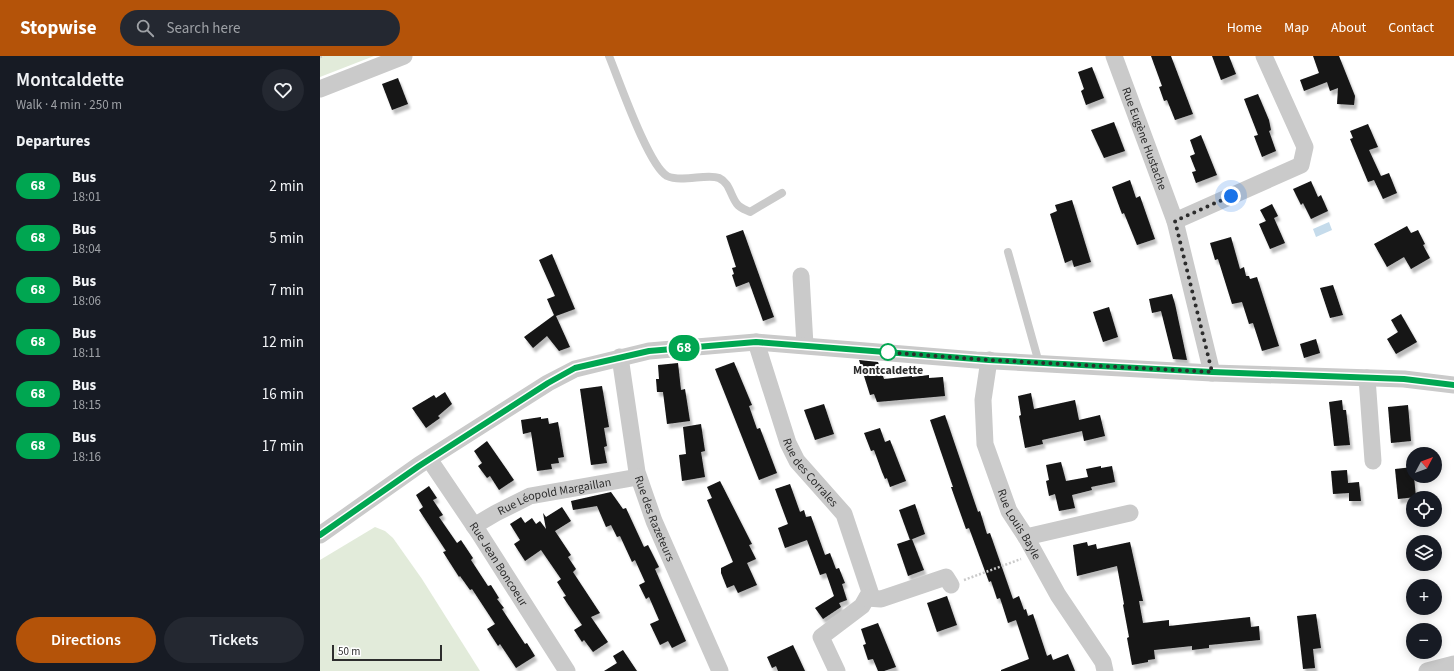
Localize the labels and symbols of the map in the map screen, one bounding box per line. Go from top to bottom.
street label: Rue Eugène Hustache [1118,85,1171,192]
your location [1221,186,1241,206]
line badge: 68 [666,335,702,361]
marker: Montcaldette [879,343,897,361]
place label: Montcaldette [853,362,923,379]
street label: Rue des Corrales [779,436,842,510]
north arrow [1406,447,1442,483]
street label: Rue Léopold Margaillan [495,473,613,519]
street label: Rue des Razeteurs [630,473,679,564]
street label: Rue Louis Bayle [993,487,1045,563]
street label: Rue Jean Boncoeur [465,519,532,610]
scale bar [332,643,442,662]

